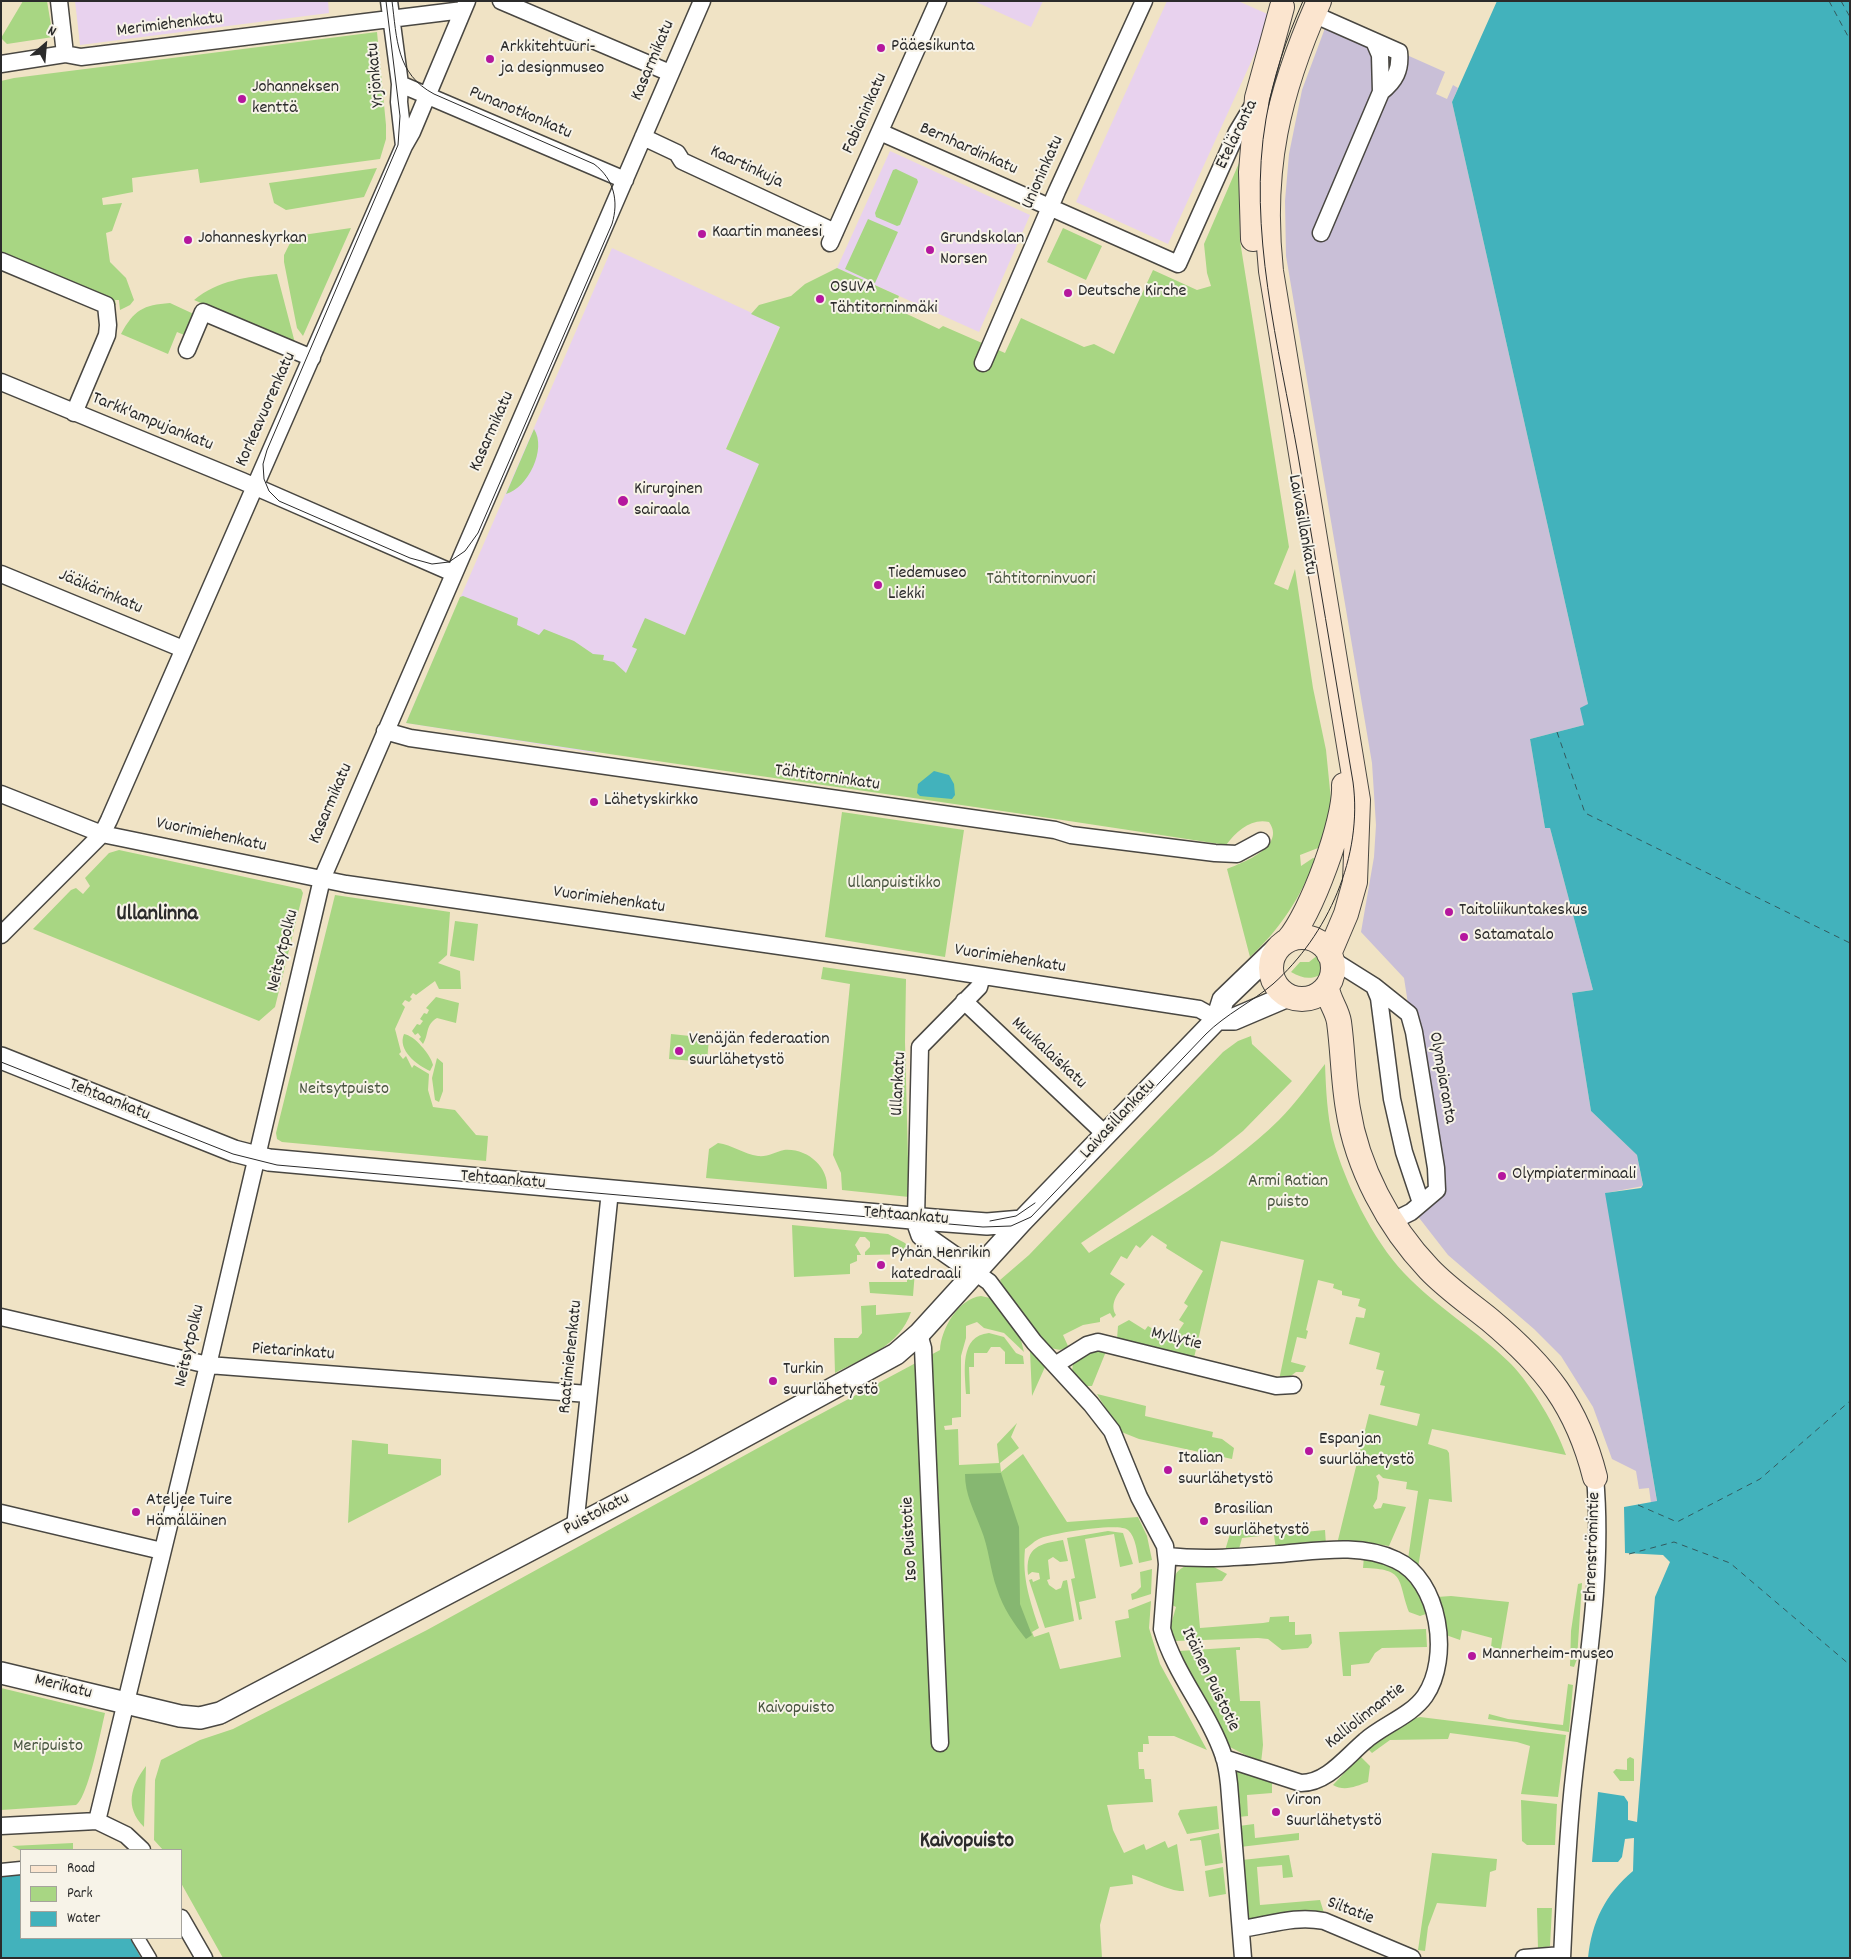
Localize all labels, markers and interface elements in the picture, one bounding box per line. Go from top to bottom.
street label: Merimiehenkatu [116,9,224,43]
street label: Kasarmikatu [627,18,681,104]
north arrow [20,20,70,70]
text: N [44,21,59,42]
place label: Pääesikunta [891,37,974,59]
place label: Arkkitehtuuri- ja designmuseo [500,38,604,80]
street label: Yrjönkatu [363,42,391,108]
marker: Pääesikunta [875,42,887,54]
marker: Arkkitehtuuri- ja designmuseo [484,53,496,65]
street label: Fabianinkatu [839,70,893,158]
place label: Johanneksen kenttä [252,78,339,120]
street label: Punanotkonkatu [465,83,575,145]
marker: Johanneksen kenttä [236,93,248,105]
street label: Eteläranta [1212,97,1264,173]
street label: Bernhardinkatu [916,119,1020,181]
street label: Unioninkatu [1018,133,1070,213]
street label: Kaartinkuja [706,142,786,194]
place label: Kaartin maneesi [712,223,822,245]
marker: Kaartin maneesi [696,228,708,240]
place label: Johanneskyrkan [198,229,307,251]
place label: Grundskolan Norsen [940,229,1024,272]
marker: Johanneskyrkan [182,234,194,246]
marker: Grundskolan Norsen [924,244,936,256]
place label: OSUVA Tähtitorninmäki [830,278,938,320]
place label: Deutsche Kirche [1078,282,1186,304]
marker: Deutsche Kirche [1062,287,1074,299]
marker: OSUVA Tähtitorninmäki [814,293,826,305]
street label: Korkeavuorenkatu [232,349,302,471]
street label: Tarkk'ampujankatu [88,389,216,457]
street label: Kasarmikatu [466,389,520,475]
street label: Laivasillankatu [1282,473,1320,577]
place label: Kirurginen sairaala [634,480,702,522]
marker: Kirurginen sairaala [616,494,630,508]
place label: Tiedemuseo Liekki [888,564,966,606]
street label: Jääkärinkatu [55,566,145,620]
park label: Tähtitorninvuori [987,570,1095,592]
marker: Tiedemuseo Liekki [872,579,884,591]
street label: Kasarmikatu [305,761,359,847]
street label: Tähtitorninkatu [773,761,881,797]
place label: Lähetyskirkko [604,791,698,813]
marker: Lähetyskirkko [588,796,600,808]
street label: Vuorimiehenkatu [154,814,268,858]
park label: Ullanpuistikko [847,874,941,896]
street label: Vuorimiehenkatu [552,882,666,920]
place label: Taitoliikuntakeskus [1459,901,1588,923]
district label: Ullanlinna [116,903,198,929]
marker: Taitoliikuntakeskus [1443,906,1455,918]
street label: Neitsytpolku [263,908,305,994]
place label: Satamatalo [1474,926,1554,948]
marker: Satamatalo [1458,931,1470,943]
street label: Vuorimiehenkatu [953,941,1067,979]
street label: Muukalaiskatu [1006,1013,1090,1095]
place label: Venäjän federaation suurlähetystö [689,1030,829,1072]
street label: Olympiaranta [1422,1030,1460,1126]
marker: Venäjän federaation suurlähetystö [673,1045,685,1057]
street label: Ullankatu [888,1051,912,1117]
street label: Tehtaankatu [65,1075,153,1127]
street label: Laivasillankatu [1077,1076,1161,1164]
park label: Neitsytpuisto [299,1080,389,1102]
place label: Olympiaterminaali [1512,1165,1636,1187]
street label: Tehtaankatu [460,1167,546,1195]
marker: Olympiaterminaali [1496,1170,1508,1182]
park label: Armi Ratian puisto [1248,1172,1328,1214]
street label: Tehtaankatu [863,1203,949,1231]
place label: Pyhän Henrikin katedraali [891,1244,991,1286]
marker: Pyhän Henrikin katedraali [875,1259,887,1271]
street label: Raatimiehenkatu [555,1299,589,1415]
street label: Neitsytpolku [171,1303,211,1389]
street label: Myllytie [1148,1323,1204,1357]
street label: Pietarinkatu [251,1339,335,1367]
place label: Turkin suurlähetystö [783,1360,878,1402]
marker: Turkin suurlähetystö [767,1375,779,1387]
place label: Espanjan suurlähetystö [1319,1430,1414,1472]
marker: Espanjan suurlähetystö [1303,1445,1315,1457]
place label: Italian suurlähetystö [1178,1449,1273,1492]
marker: Italian suurlähetystö [1162,1464,1174,1476]
street label: Puistokatu [560,1489,634,1541]
place label: Ateljee Tuire Hämäläinen [146,1491,232,1534]
street label: Ehrenströmintie [1581,1492,1607,1602]
street label: Iso Puistotie [898,1496,924,1582]
place label: Brasilian suurlähetystö [1214,1500,1309,1542]
marker: Ateljee Tuire Hämäläinen [130,1506,142,1518]
marker: Brasilian suurlähetystö [1198,1515,1210,1527]
street label: Itäinen Puistotie [1175,1625,1243,1735]
place label: Mannerheim-museo [1482,1645,1614,1667]
marker: Mannerheim-museo [1466,1650,1478,1662]
street label: Merikatu [32,1670,94,1706]
street label: Kalliolinnantie [1322,1679,1410,1755]
park label: Kaivopuisto [757,1699,835,1721]
park label: Meripuisto [13,1737,83,1759]
place label: Viron Suurlähetystö [1286,1791,1382,1834]
marker: Viron Suurlähetystö [1270,1806,1282,1818]
district label: Kaivopuisto [920,1830,1014,1856]
legend [20,1849,182,1939]
text: Road [67,1858,95,1880]
text: Park [67,1883,93,1905]
street label: Siltatie [1324,1893,1376,1931]
text: Water [67,1908,100,1930]

